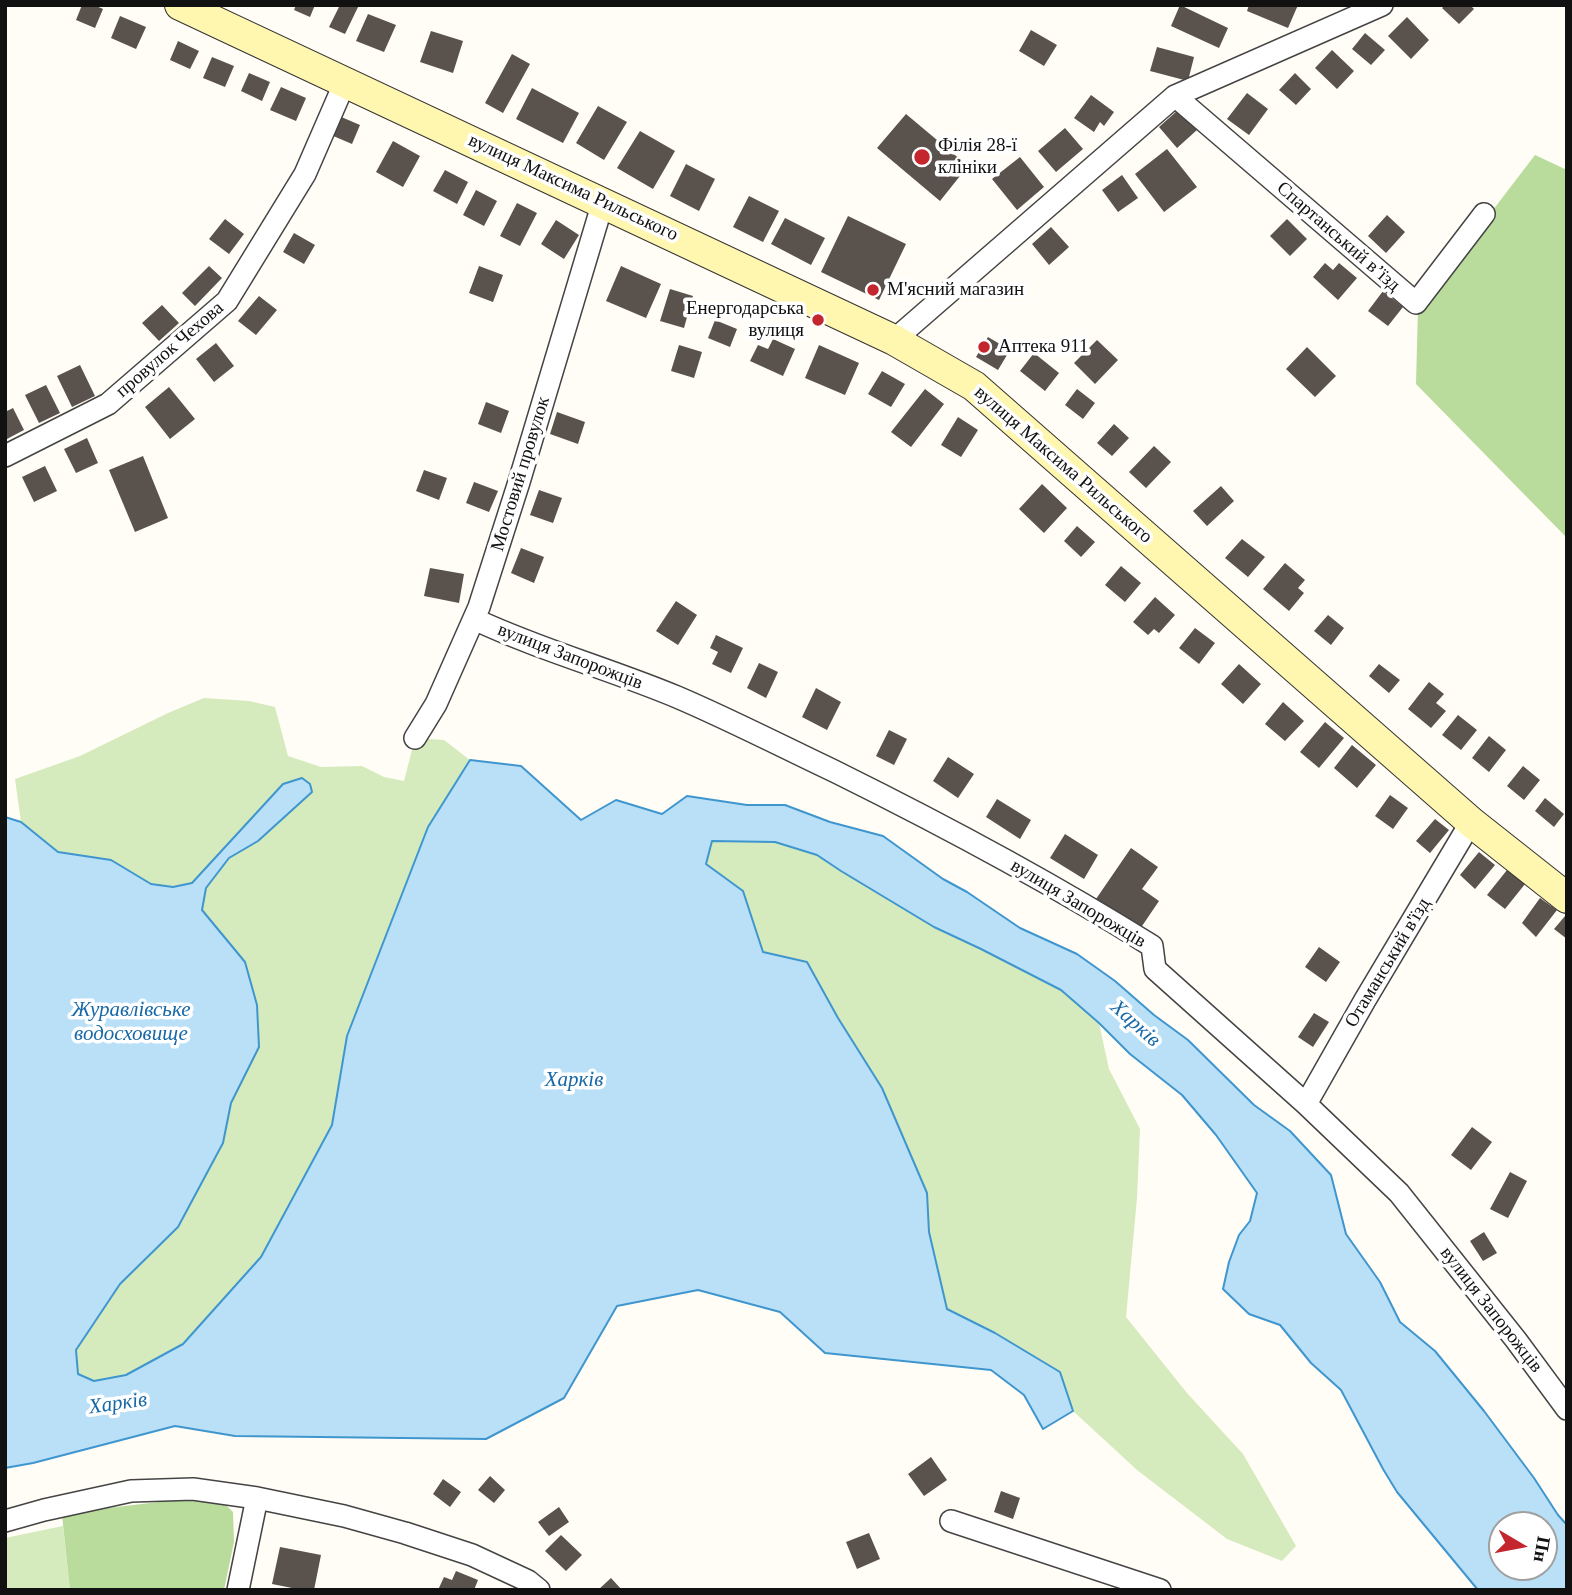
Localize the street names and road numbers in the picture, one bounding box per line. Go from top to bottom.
street label: вулиця Максима Рильського [465,129,681,247]
street label: Спартанський в’їзд [1271,177,1405,297]
street label: провулок Чехова [112,297,228,403]
street label: вулиця Максима Рильського [969,381,1157,549]
street label: Мостовий провулок [487,394,555,554]
street label: вулиця Запорожців [494,619,646,695]
street label: вулиця Запорожців [1006,855,1150,953]
street label: Отаманський в'їзд [1340,894,1436,1032]
street label: вулиця Запорожців [1435,1242,1547,1378]

